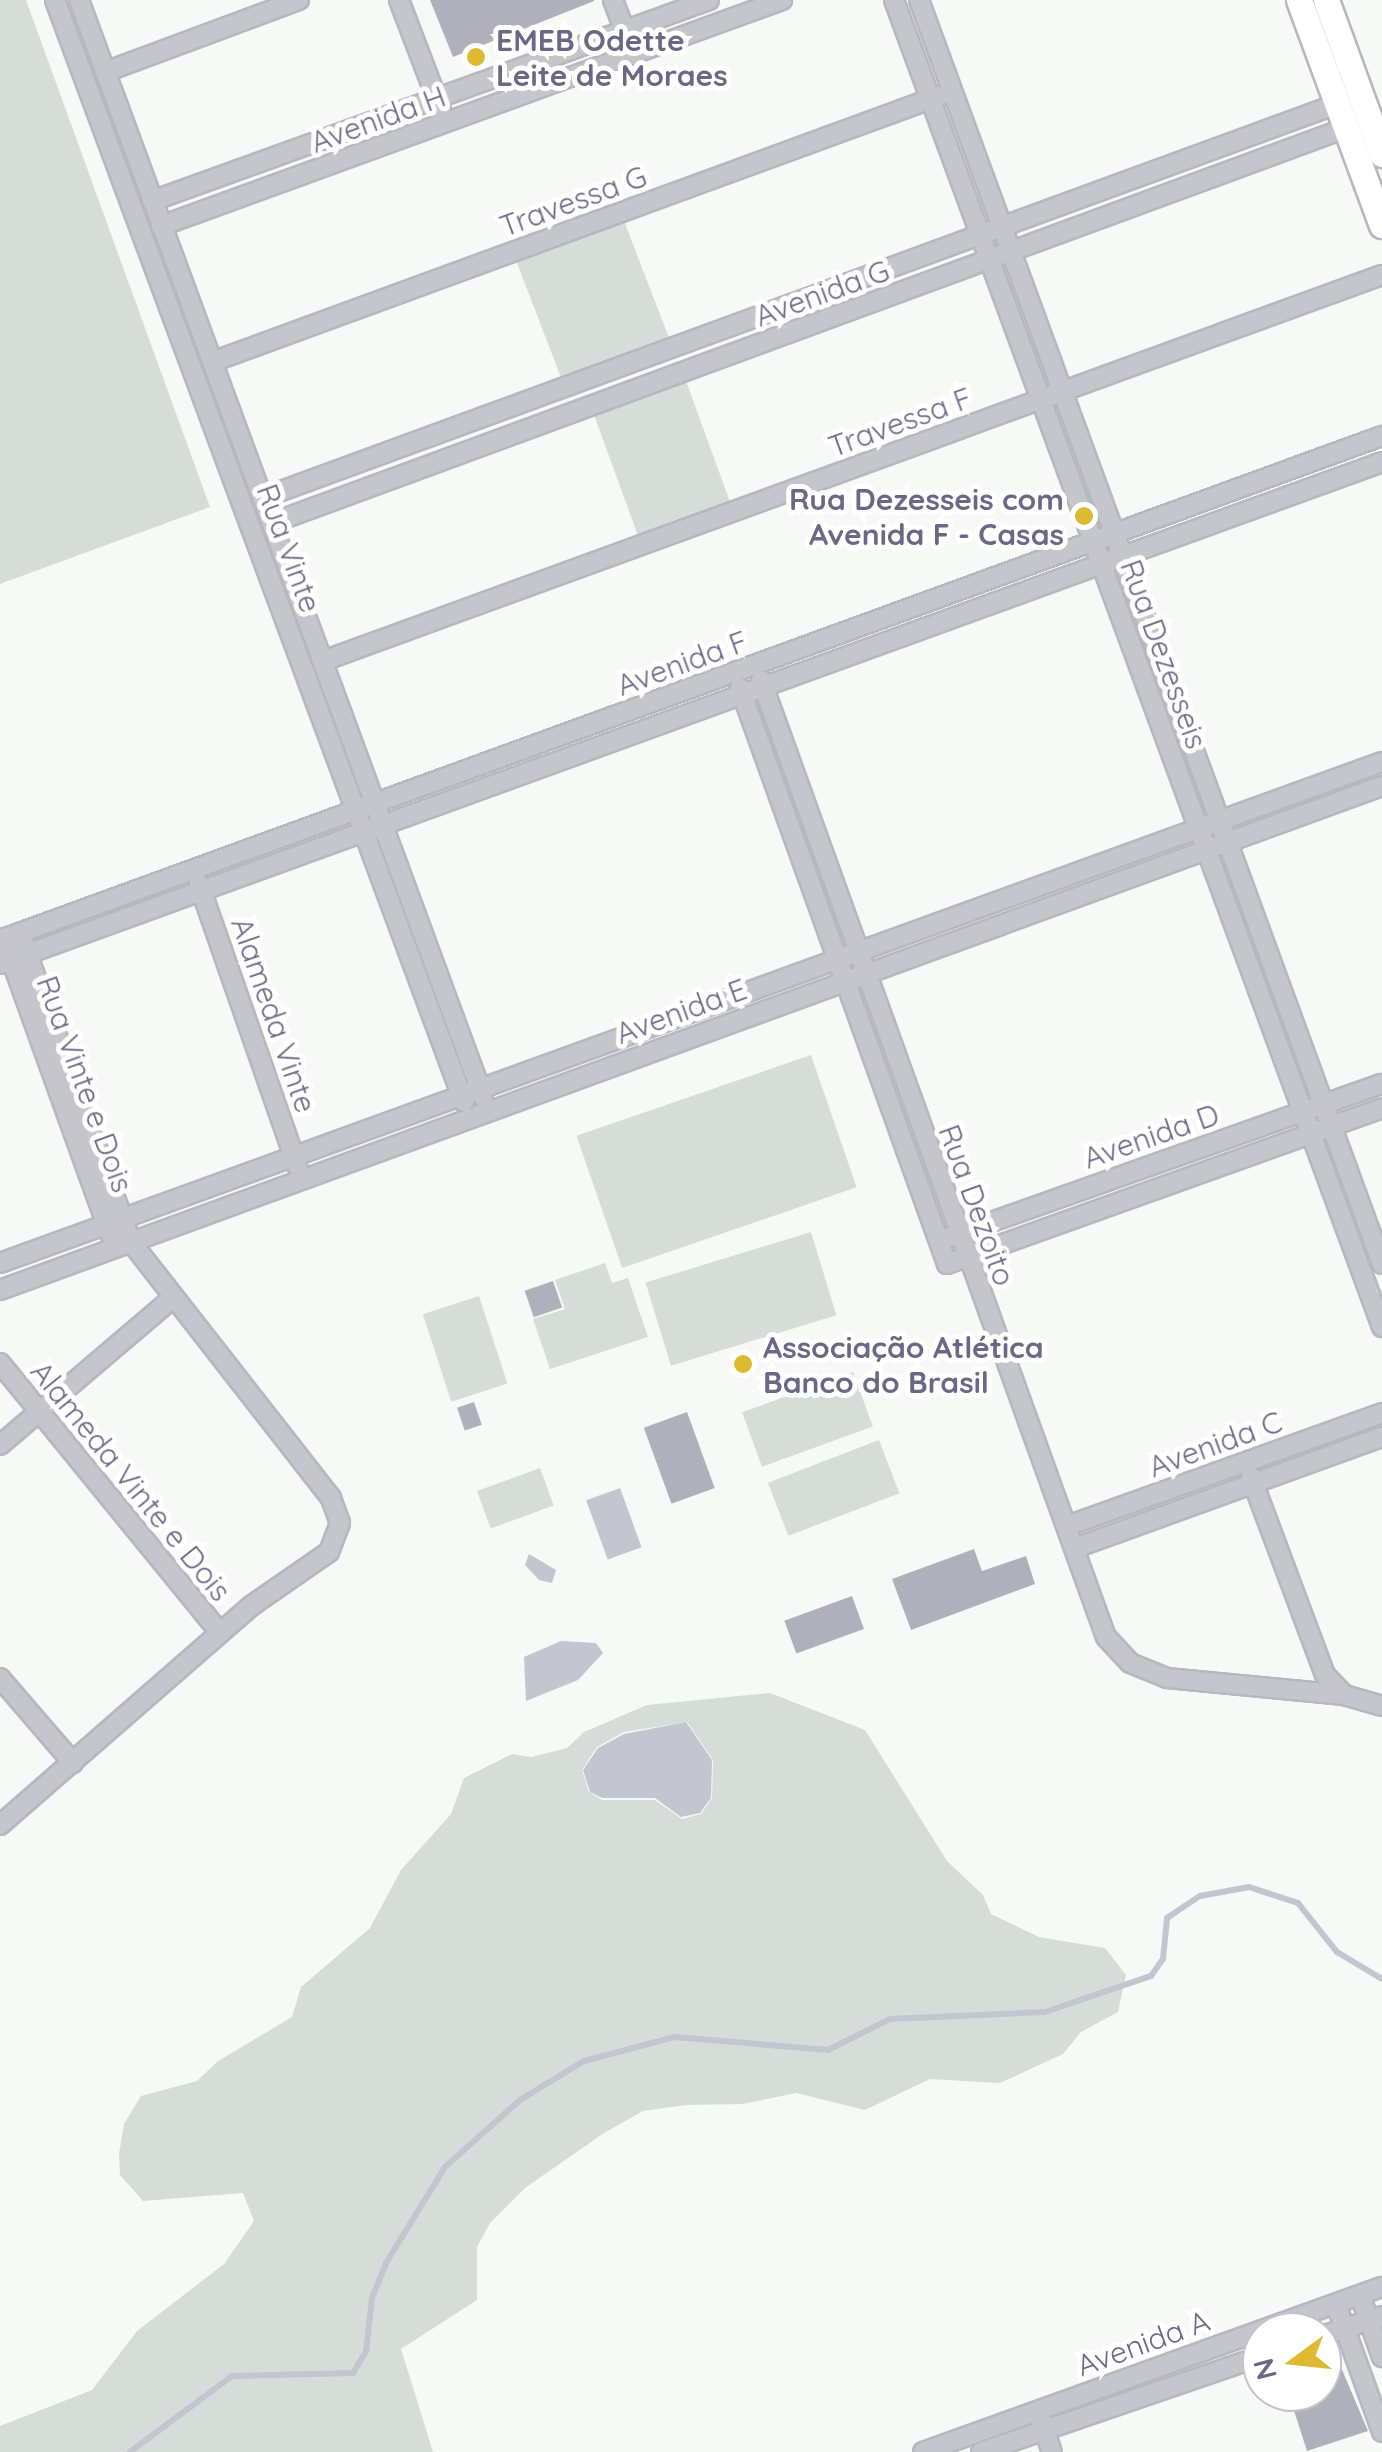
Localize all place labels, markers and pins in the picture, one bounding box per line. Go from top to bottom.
place label: EMEB Odette Leite de Moraes [496,22,728,92]
marker: EMEB Odette Leite de Moraes [465,46,487,68]
place label: Rua Dezesseis com Avenida F - Casas [789,481,1064,552]
marker: Rua Dezesseis com Avenida F - Casas [1073,505,1095,527]
place label: Associação Atlética Banco do Brasil [763,1329,1043,1400]
marker: Associação Atlética Banco do Brasil [732,1353,754,1375]

